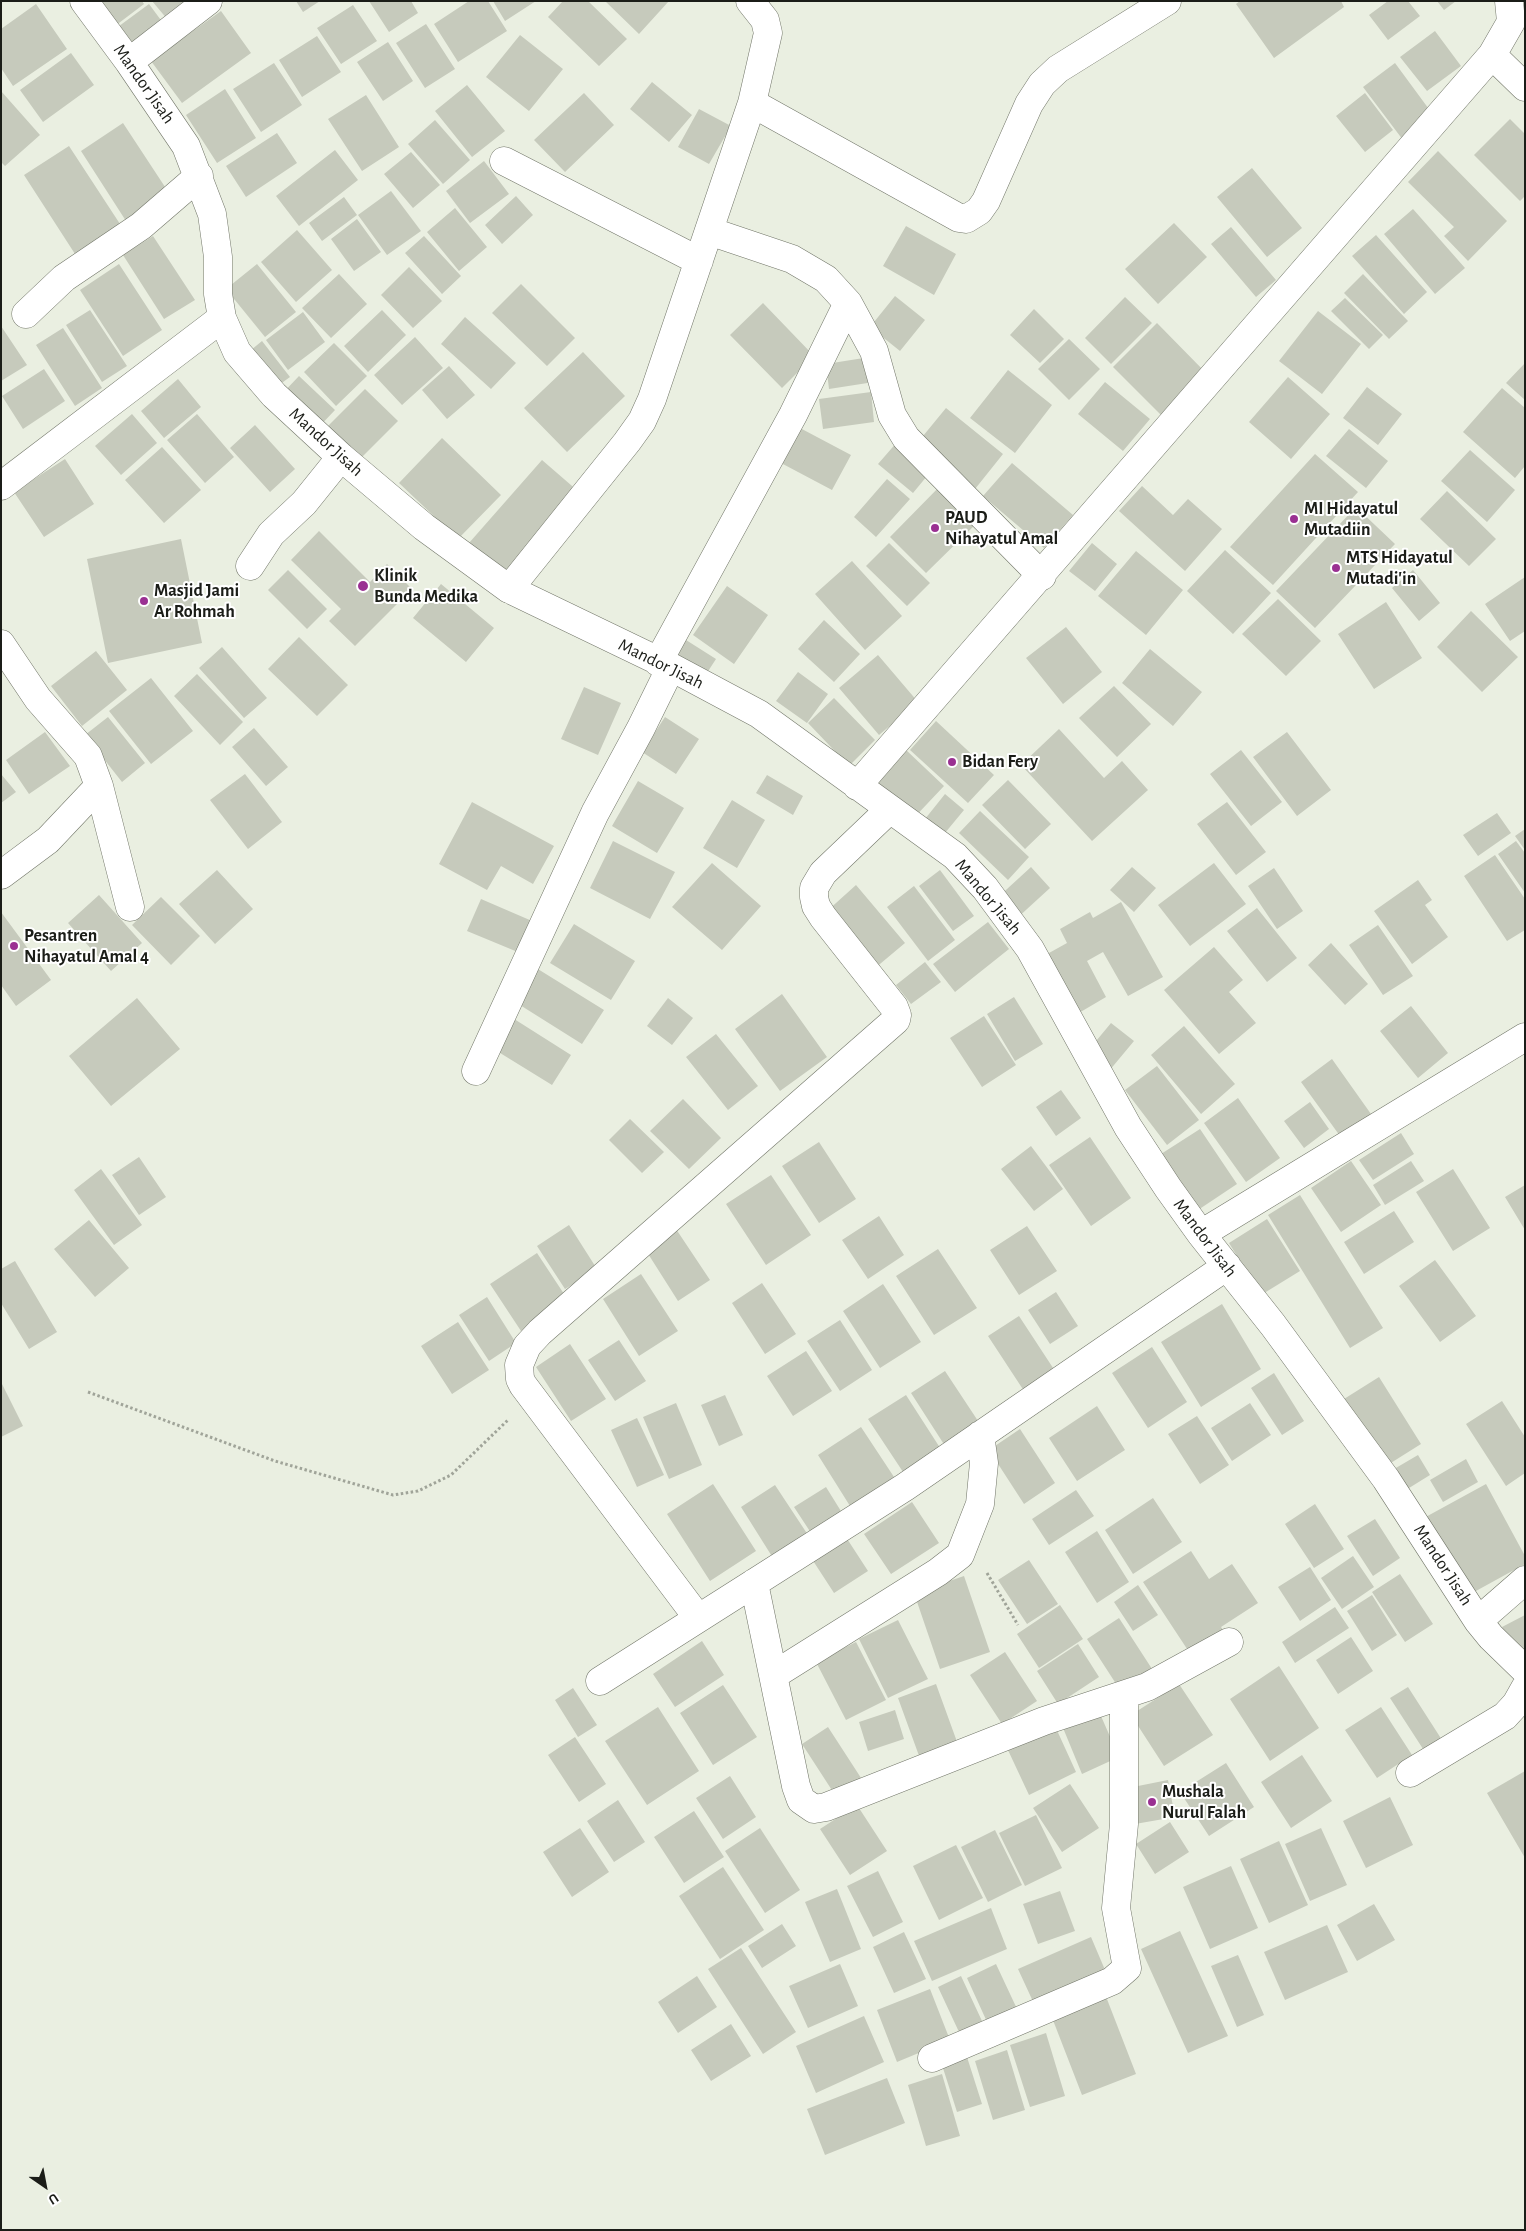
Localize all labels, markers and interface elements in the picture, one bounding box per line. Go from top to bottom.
street label: Mandor Jisah [109,40,179,128]
street label: Mandor Jisah [284,403,368,481]
place label: MI Hidayatul Mutadiin [1304,498,1398,540]
place label: PAUD Nihayatul Amal [945,507,1058,550]
marker: MI Hidayatul Mutadiin [1288,513,1300,525]
marker: PAUD Nihayatul Amal [929,522,941,534]
place label: MTS Hidayatul Mutadi'in [1346,547,1453,590]
marker: MTS Hidayatul Mutadi'in [1330,562,1342,574]
place label: Klinik Bunda Medika [374,565,478,608]
marker: Klinik Bunda Medika [356,579,370,593]
place label: Masjid Jami Ar Rohmah [154,580,239,622]
marker: Masjid Jami Ar Rohmah [138,595,150,607]
street label: Mandor Jisah [615,634,707,694]
place label: Bidan Fery [962,751,1038,773]
marker: Bidan Fery [946,756,958,768]
street label: Mandor Jisah [950,855,1026,939]
place label: Pesantren Nihayatul Amal 4 [24,925,149,968]
marker: Pesantren Nihayatul Amal 4 [8,940,20,952]
street label: Mandor Jisah [1169,1195,1241,1281]
street label: Mandor Jisah [1409,1520,1477,1610]
place label: Mushala Nurul Falah [1162,1781,1246,1824]
marker: Mushala Nurul Falah [1146,1796,1158,1808]
north arrow [20,2161,70,2211]
text: U [46,2190,61,2207]

